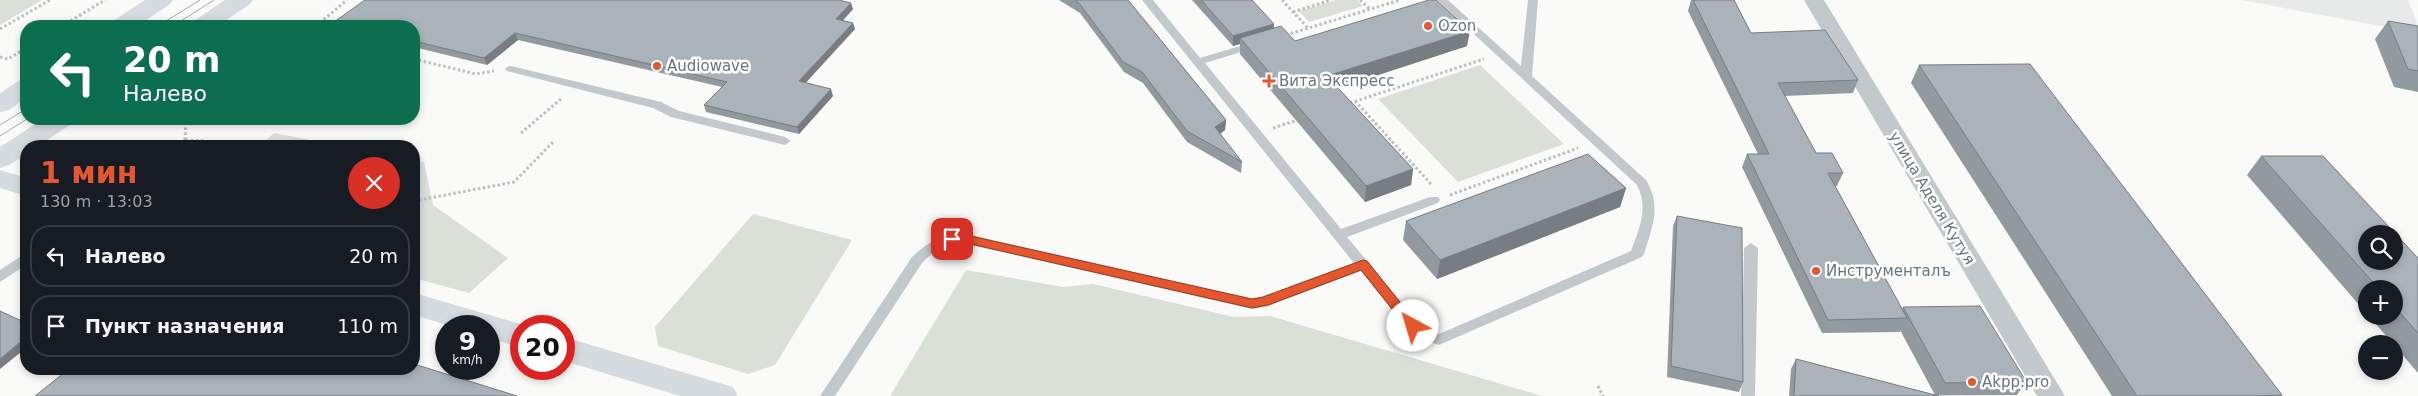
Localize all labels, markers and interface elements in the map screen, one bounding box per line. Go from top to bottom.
place label: Ozon [1438,17,1476,35]
marker: Ozon [1422,20,1434,32]
icon: left [40,40,105,105]
text: 20 m [123,40,220,80]
place label: Audiowave [667,57,749,75]
marker: Audiowave [651,60,663,72]
place label: Вита Экспресс [1279,72,1395,90]
marker: Вита Экспресс [1263,75,1275,87]
text: Налево [123,81,207,106]
street label: улица Аделя Кутуя [1885,128,1979,268]
text: 1 мин [40,155,138,190]
button: close [348,157,400,209]
text: 130 m · 13:03 [40,192,153,211]
pin [931,218,973,260]
icon: arrive [938,225,966,253]
map controls [2358,225,2403,380]
button: search [2358,225,2403,270]
icon: left [42,242,70,270]
text: Налево [85,245,166,267]
text: 20 m [349,245,398,267]
place label: Инструменталъ [1826,262,1951,280]
marker: Инструменталъ [1810,265,1822,277]
button: + [2358,280,2403,325]
position arrow [1386,299,1438,351]
icon: arrive [42,312,70,340]
text: Пункт назначения [85,315,284,337]
text: 110 m [337,315,398,337]
speed limit sign: 20 [510,315,575,380]
text: 9 [459,327,476,356]
button: − [2358,335,2403,380]
text: km/h [452,353,483,367]
place label: Akpp.pro [1982,373,2049,391]
marker: Akpp.pro [1966,376,1978,388]

